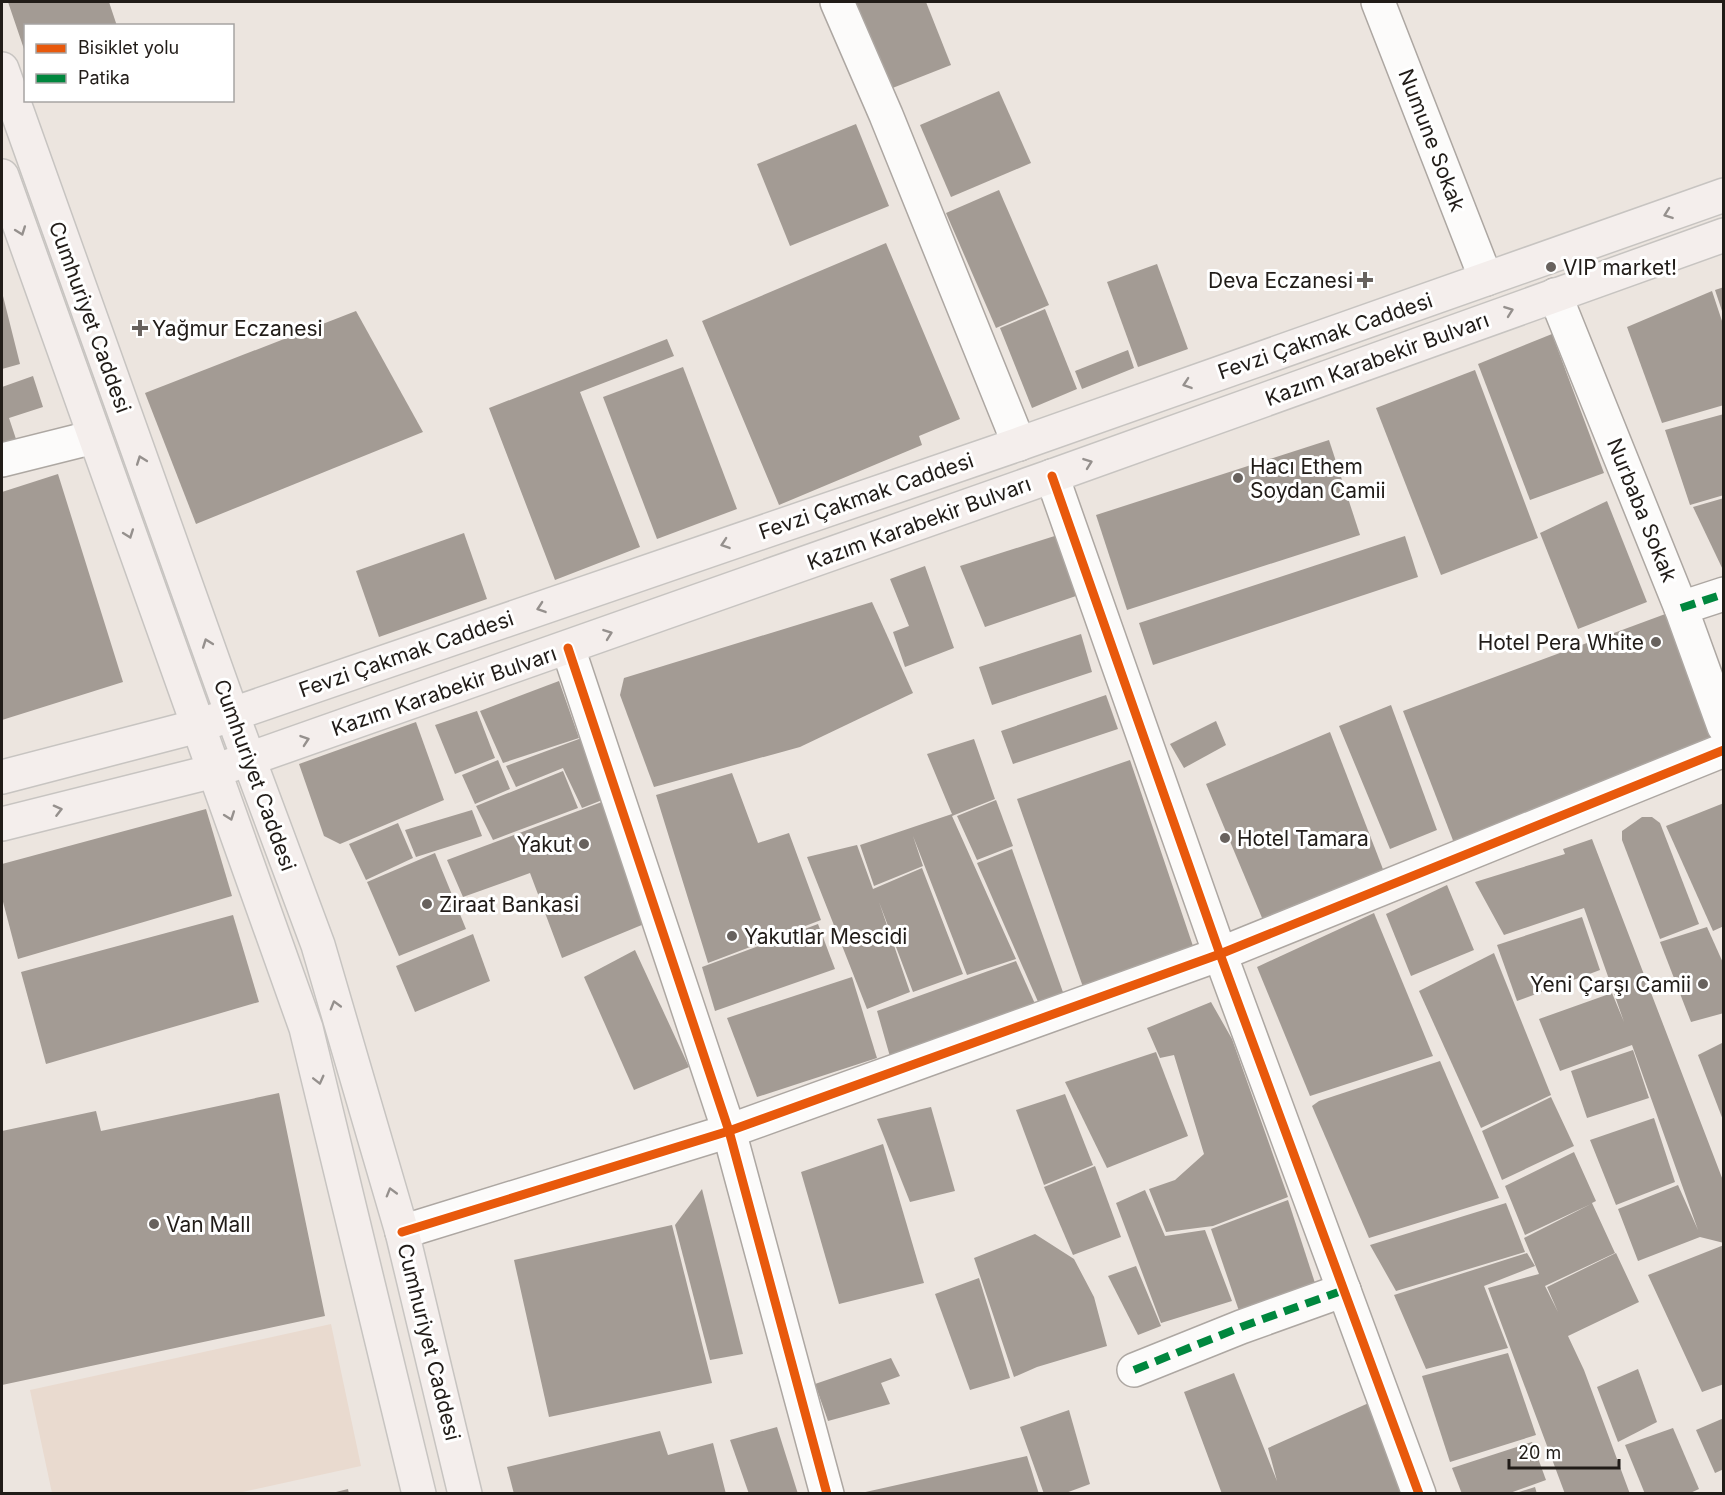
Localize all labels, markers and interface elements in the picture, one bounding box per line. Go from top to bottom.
legend [24,24,234,102]
text: Bisiklet yolu [78,37,179,58]
street label: Numune Sokak [1393,65,1471,215]
text: Patika [78,67,130,88]
one-way arrow [1663,207,1674,220]
street label: Cumhuriyet Caddesi [44,218,136,416]
one-way arrow [14,226,27,236]
place label: VIP market! [1563,255,1677,280]
marker: VIP market! [1544,260,1558,274]
place label: Deva Eczanesi [1208,268,1353,293]
marker: Deva Eczanesi [1358,273,1372,287]
street label: Fevzi Çakmak Caddesi [1214,287,1436,385]
one-way arrow [1503,306,1514,319]
street label: Kazım Karabekir Bulvarı [1262,307,1492,411]
place label: Yağmur Eczanesi [152,316,323,341]
marker: Yağmur Eczanesi [133,321,147,335]
one-way arrow [1183,377,1193,390]
street label: Nurbaba Sokak [1602,434,1682,586]
street label: Fevzi Çakmak Caddesi [755,447,977,545]
place label: Hacı Ethem Soydan Camii [1250,454,1386,503]
one-way arrow [136,455,149,466]
one-way arrow [1082,457,1093,470]
street label: Kazım Karabekir Bulvarı [804,471,1034,575]
marker: Hacı Ethem Soydan Camii [1231,471,1245,485]
one-way arrow [121,528,134,539]
one-way arrow [721,537,731,550]
one-way arrow [536,600,547,613]
street label: Fevzi Çakmak Caddesi [295,605,517,703]
one-way arrow [602,628,612,641]
place label: Hotel Pera White [1478,630,1644,655]
marker: Hotel Pera White [1649,635,1663,649]
one-way arrow [201,639,214,649]
street label: Kazım Karabekir Bulvarı [328,641,560,741]
street label: Cumhuriyet Caddesi [209,676,301,874]
one-way arrow [299,734,310,747]
one-way arrow [53,804,63,817]
one-way arrow [222,810,235,821]
place label: Hotel Tamara [1237,826,1369,851]
marker: Hotel Tamara [1218,831,1232,845]
place label: Yakut [517,832,572,857]
marker: Yakut [577,837,591,851]
place label: Ziraat Bankasi [439,892,579,917]
marker: Ziraat Bankasi [420,897,434,911]
place label: Yakutlar Mescidi [744,924,907,949]
marker: Yakutlar Mescidi [725,929,739,943]
place label: Yeni Çarşı Camii [1530,972,1691,997]
marker: Yeni Çarşı Camii [1696,977,1710,991]
one-way arrow [330,1000,342,1011]
one-way arrow [312,1075,325,1085]
one-way arrow [386,1187,398,1198]
place label: Van Mall [166,1212,250,1237]
marker: Van Mall [147,1217,161,1231]
street label: Cumhuriyet Caddesi [392,1241,466,1443]
scale bar [1509,1432,1618,1470]
text: 20 m [1518,1442,1561,1463]

